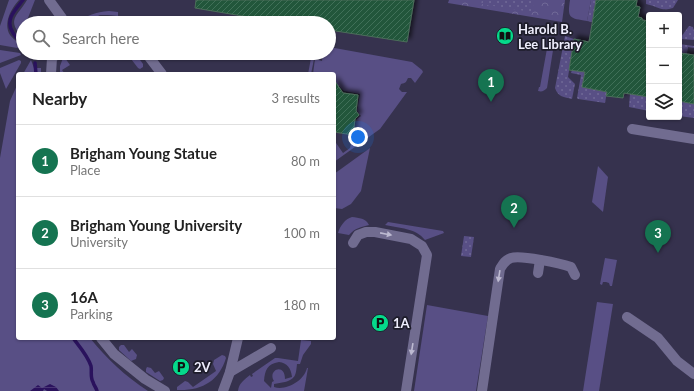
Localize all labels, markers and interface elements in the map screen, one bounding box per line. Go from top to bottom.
map controls [646,12,682,120]
button: + [646,12,682,48]
search box [16,16,336,60]
place label: Harold B. Lee Library [518,21,582,52]
library icon: Harold B. Lee Library [495,26,515,46]
icon: search [30,27,52,49]
text: Search here [62,29,139,47]
button: − [646,48,682,84]
pin: 1 [478,69,504,102]
button: layers [646,84,682,120]
text: Nearby [32,88,87,109]
text: 3 results [272,90,320,106]
your location [348,127,368,147]
text: Brigham Young Statue [70,144,217,162]
text: 1 [41,153,49,169]
text: 80 m [291,153,320,169]
text: Place [70,162,100,178]
pin: 2 [501,195,527,228]
text: Brigham Young University [70,216,242,234]
pin: 3 [645,220,671,253]
text: 2 [41,225,49,241]
text: 100 m [283,225,320,241]
one-way arrow [380,232,392,238]
text: University [70,234,128,250]
one-way arrow [496,270,502,282]
text: 16A [70,288,98,306]
text: 3 [41,297,49,313]
text: 180 m [283,297,320,313]
text: Parking [70,306,113,322]
parking icon: 1A [370,313,390,333]
place label: 1A [393,315,411,331]
one-way arrow [409,343,415,356]
parking icon: 2V [171,357,191,377]
place label: 2V [194,359,212,375]

